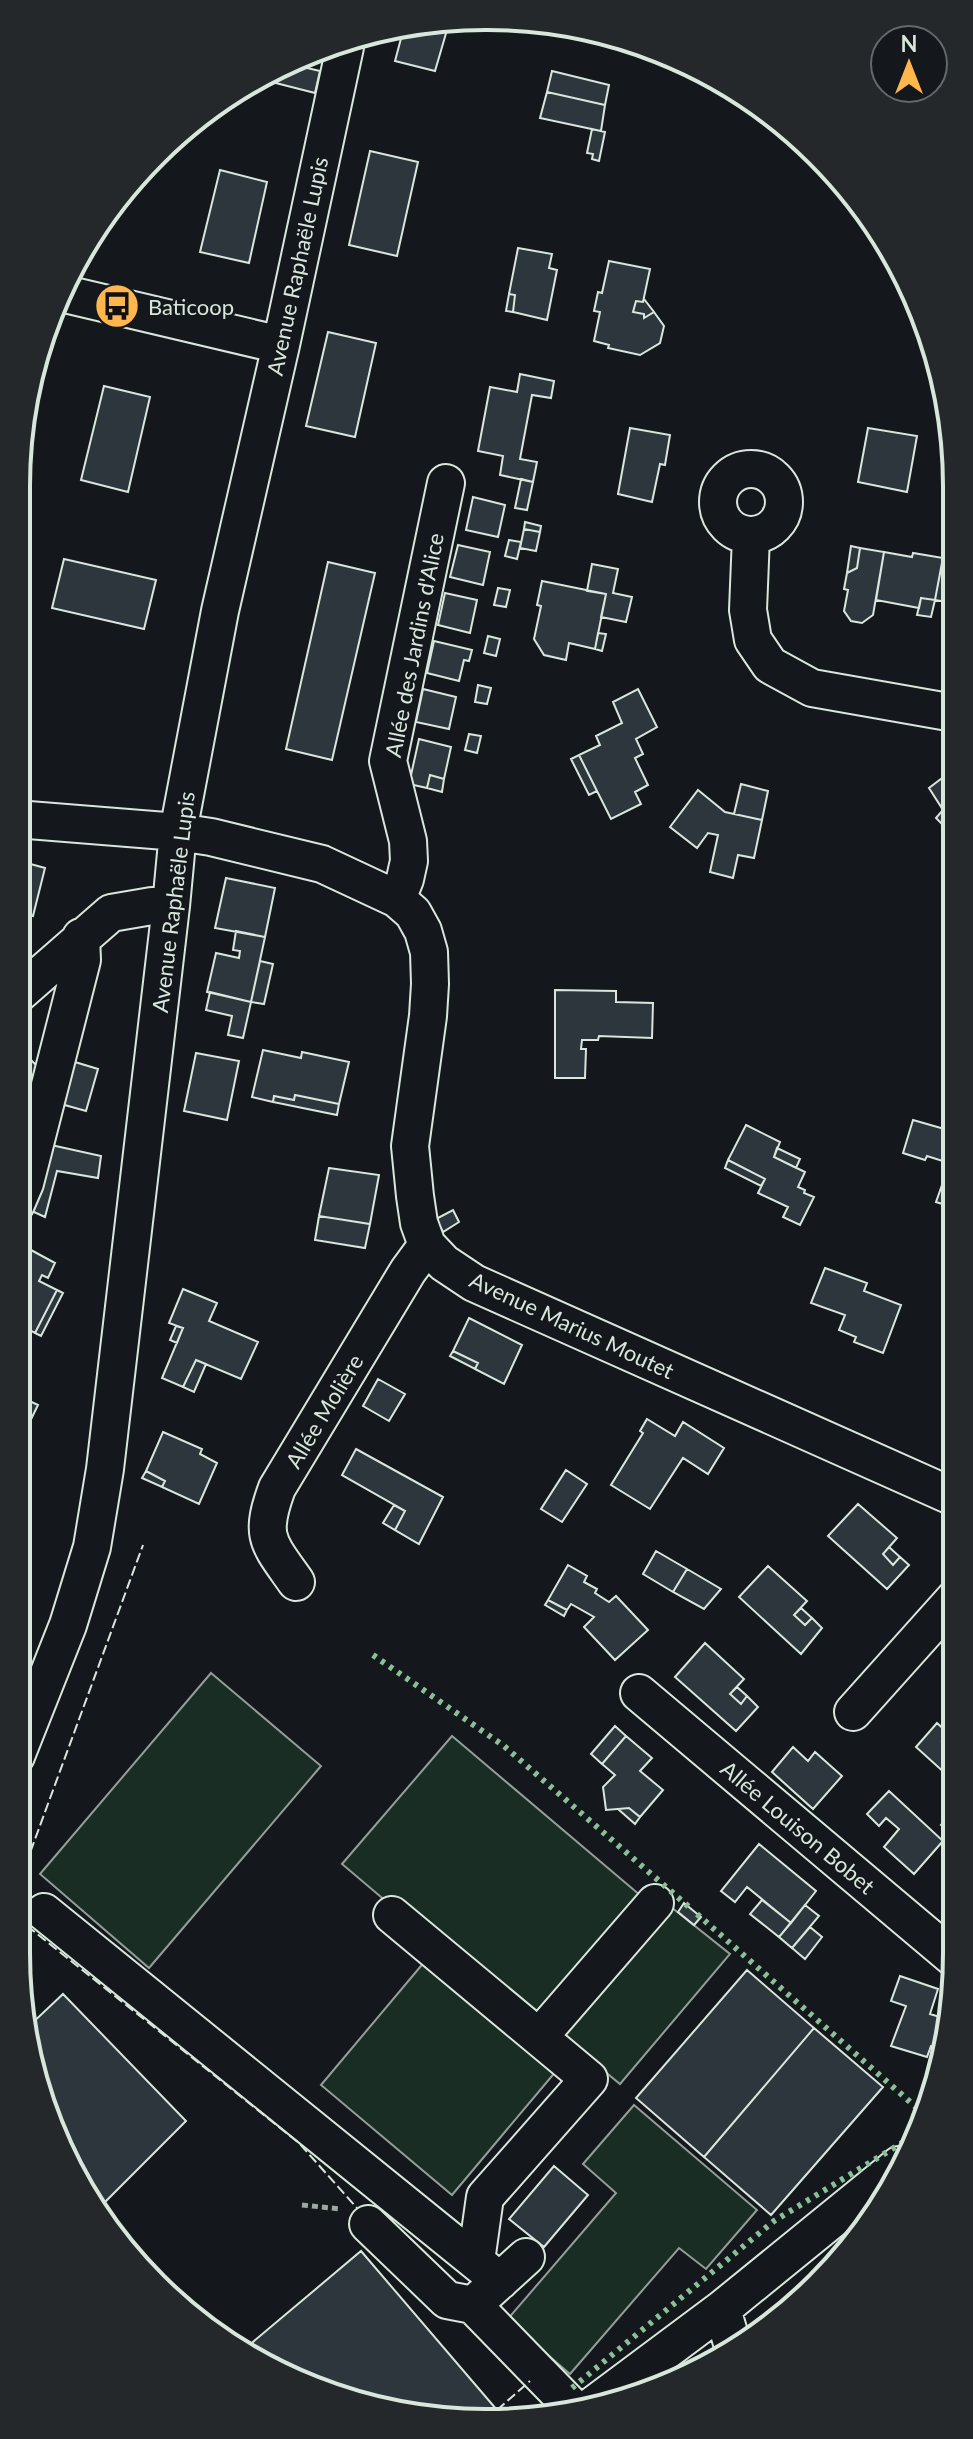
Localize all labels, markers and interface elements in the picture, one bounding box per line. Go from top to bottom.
north arrow [869,24,949,104]
text: N [901,30,917,57]
street label: Avenue Raphaële Lupis [261,154,333,378]
bus stop icon: Baticoop [93,282,141,330]
place label: Baticoop [148,293,234,320]
street label: Allée des Jardins d'Alice [379,531,449,759]
street label: Avenue Raphaële Lupis [146,790,200,1014]
street label: Avenue Marius Moutet [466,1266,679,1384]
street label: Allée Molière [279,1349,369,1473]
street label: Allée Louison Bobet [715,1755,881,1899]

